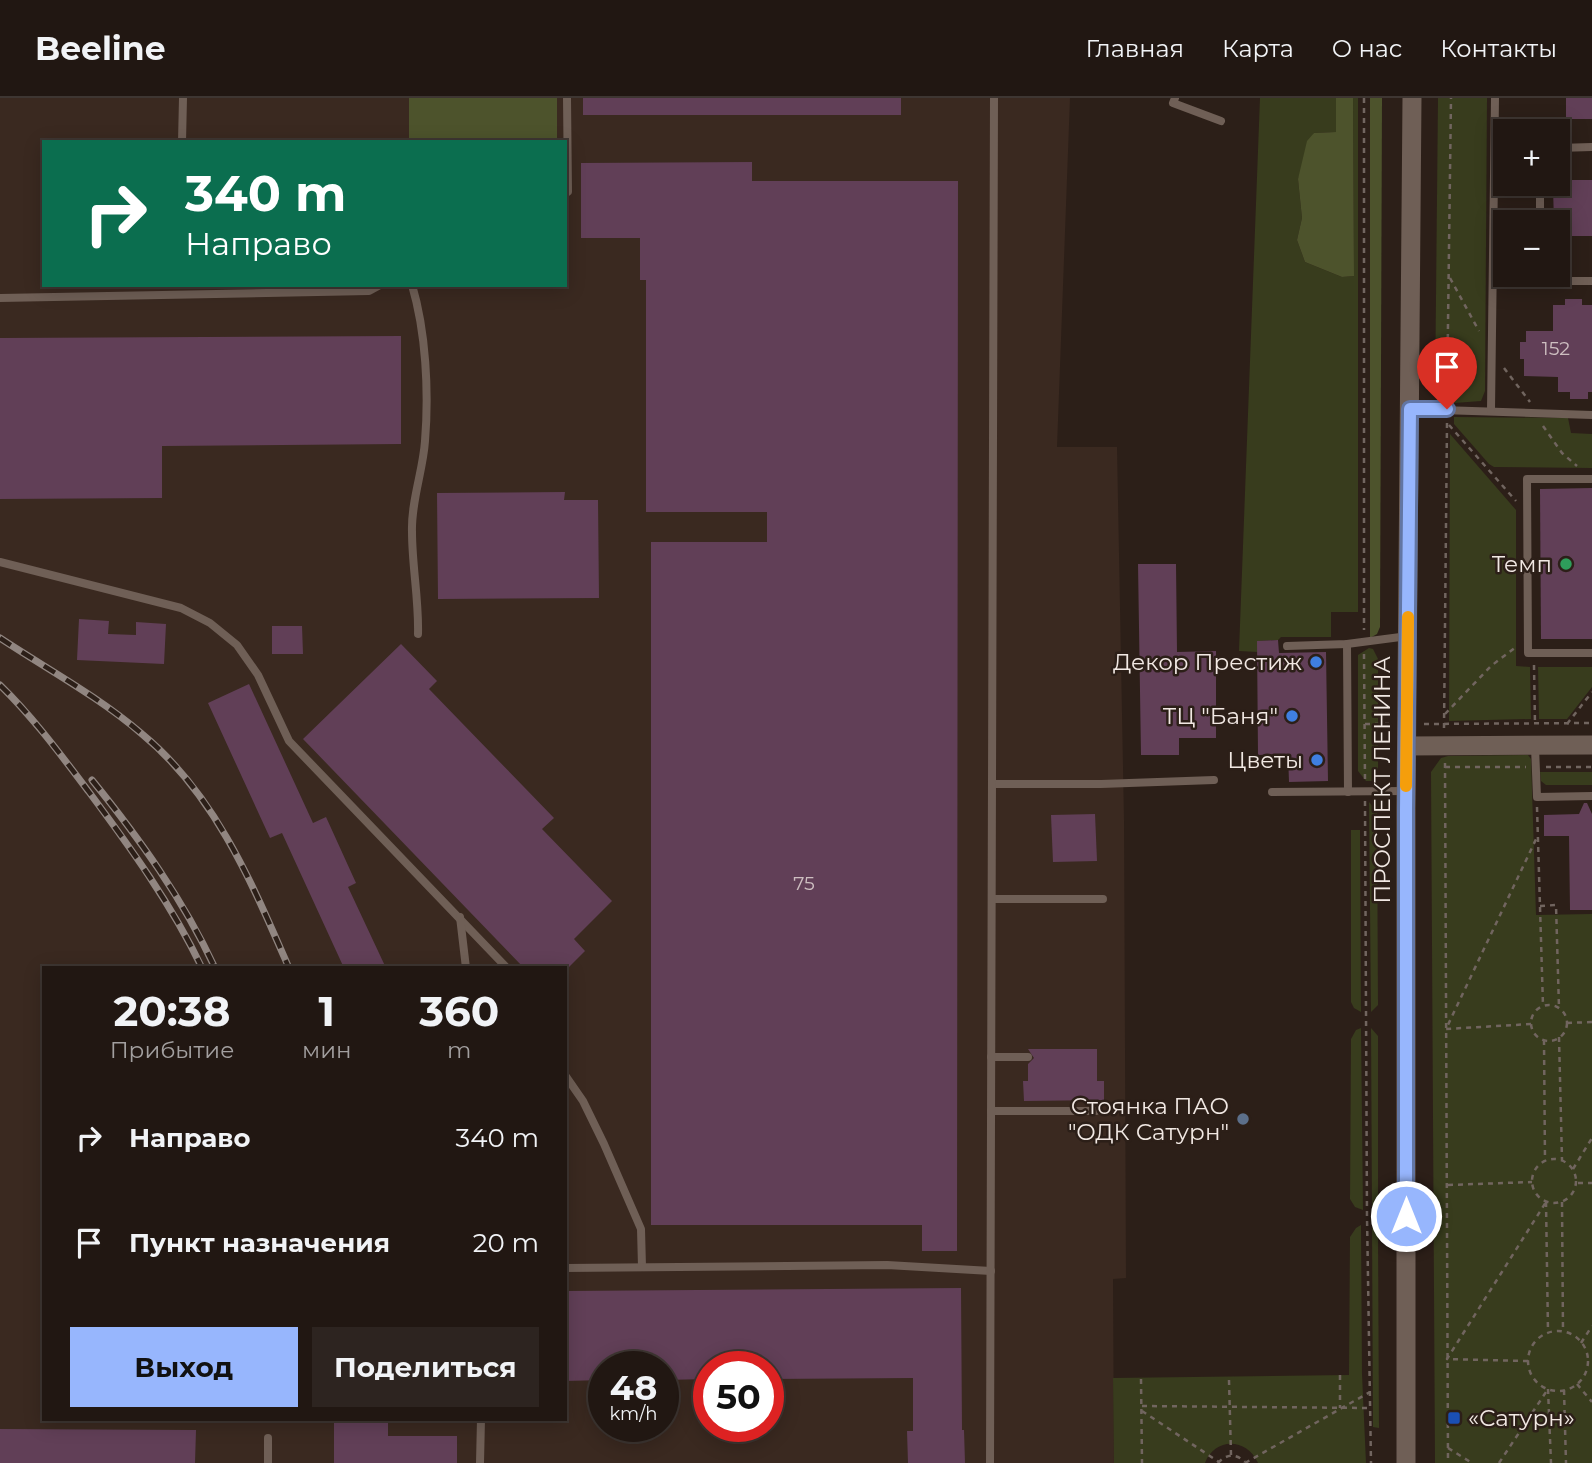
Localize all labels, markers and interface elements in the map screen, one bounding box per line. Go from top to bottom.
text: Beeline [35,28,166,68]
text: Главная [1086,34,1184,63]
text: Карта [1222,34,1294,63]
text: О нас [1332,34,1402,63]
text: Контакты [1440,34,1557,63]
map controls [1493,119,1570,287]
button: + [1493,119,1570,196]
text: 340 m [185,164,346,223]
icon: right [70,168,161,259]
button: − [1493,210,1570,287]
text: Направо [185,224,332,263]
pin [1417,337,1477,409]
house number: 152 [1542,337,1570,360]
icon: arrive [1428,348,1466,386]
place label: Темп [1492,550,1552,578]
marker: Темп [1558,556,1574,572]
place label: Декор Престиж [1113,648,1302,676]
marker: Декор Престиж [1308,654,1324,670]
street label: ПРОСПЕКТ ЛЕНИНА [1368,656,1396,904]
place label: ТЦ "Баня" [1163,702,1278,730]
marker: ТЦ "Баня" [1284,708,1300,724]
place label: Цветы [1227,746,1303,774]
marker: Цветы [1309,752,1325,768]
house number: 75 [793,872,815,895]
text: 20:38 [114,985,230,1037]
text: 1 [319,985,335,1037]
text: 360 [419,985,499,1037]
text: Прибытие [110,1036,234,1064]
text: мин [302,1036,352,1064]
text: m [447,1036,471,1064]
place label: Стоянка ПАО "ОДК Сатурн" [1068,1092,1229,1146]
marker: Стоянка ПАО "ОДК Сатурн" [1235,1111,1251,1127]
icon: right [70,1119,108,1157]
text: Направо [129,1122,250,1154]
text: 340 m [456,1122,539,1154]
position arrow [1369,1179,1443,1253]
icon: arrive [70,1224,108,1262]
text: Пункт назначения [129,1227,390,1259]
text: 20 m [473,1227,539,1259]
button: Выход [70,1327,298,1407]
button: Поделиться [312,1327,539,1407]
speed limit sign: 50 [693,1351,784,1442]
text: 48 [610,1366,657,1409]
text: km/h [609,1403,658,1425]
place label: «Сатурн» [1468,1404,1575,1432]
marker: «Сатурн» [1446,1410,1462,1426]

